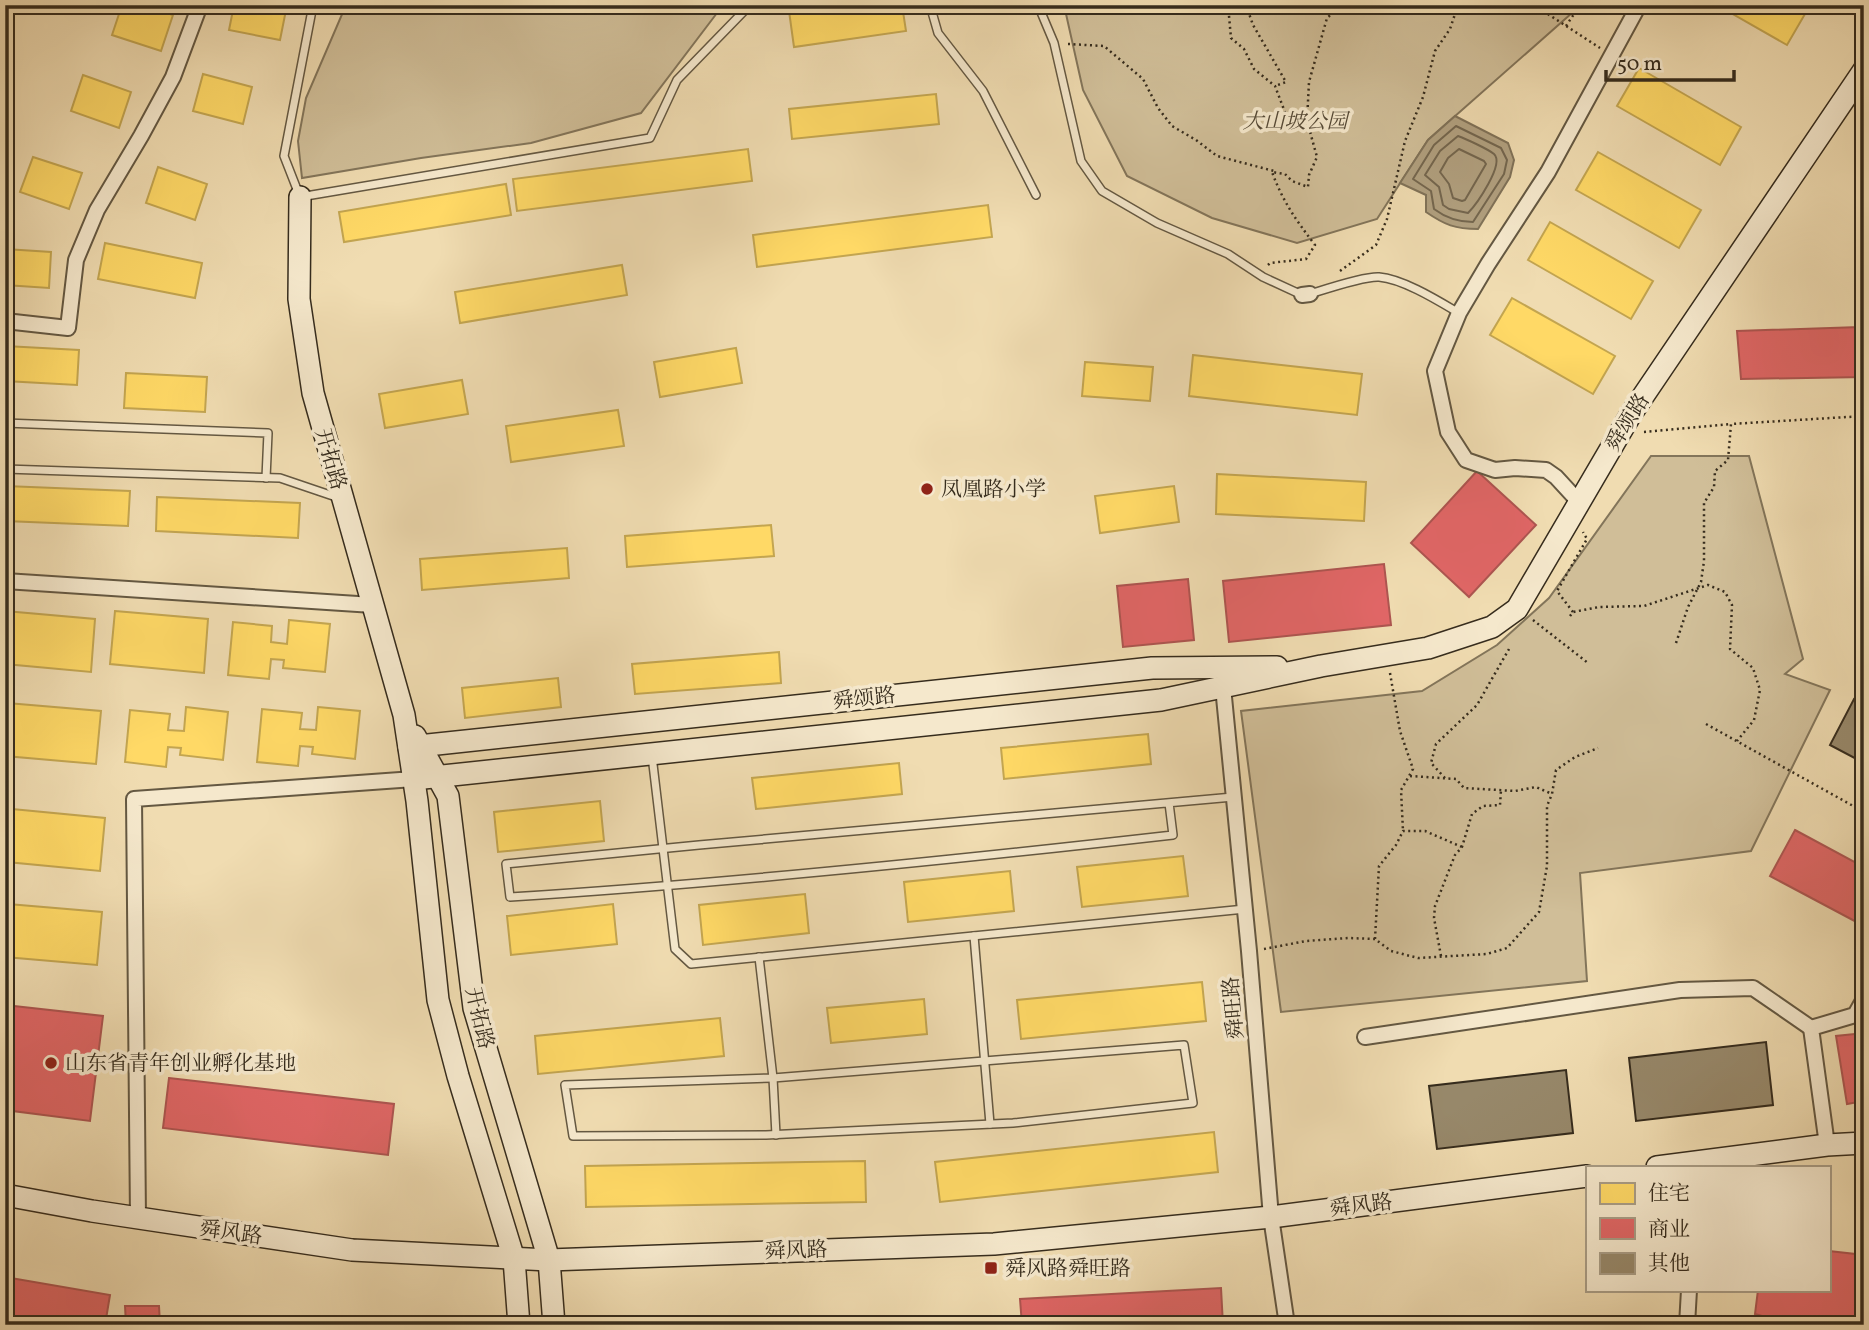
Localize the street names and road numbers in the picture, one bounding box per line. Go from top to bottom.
street label: 舜颂路 [1599,388,1657,457]
street label: 开拓路 [307,425,352,494]
street label: 舜颂路 [831,682,897,717]
street label: 舜旺路 [1217,975,1252,1041]
street label: 开拓路 [457,984,500,1052]
street label: 舜风路 [1328,1188,1394,1225]
street label: 舜风路 [198,1215,264,1252]
street label: 舜风路 [764,1236,828,1267]

